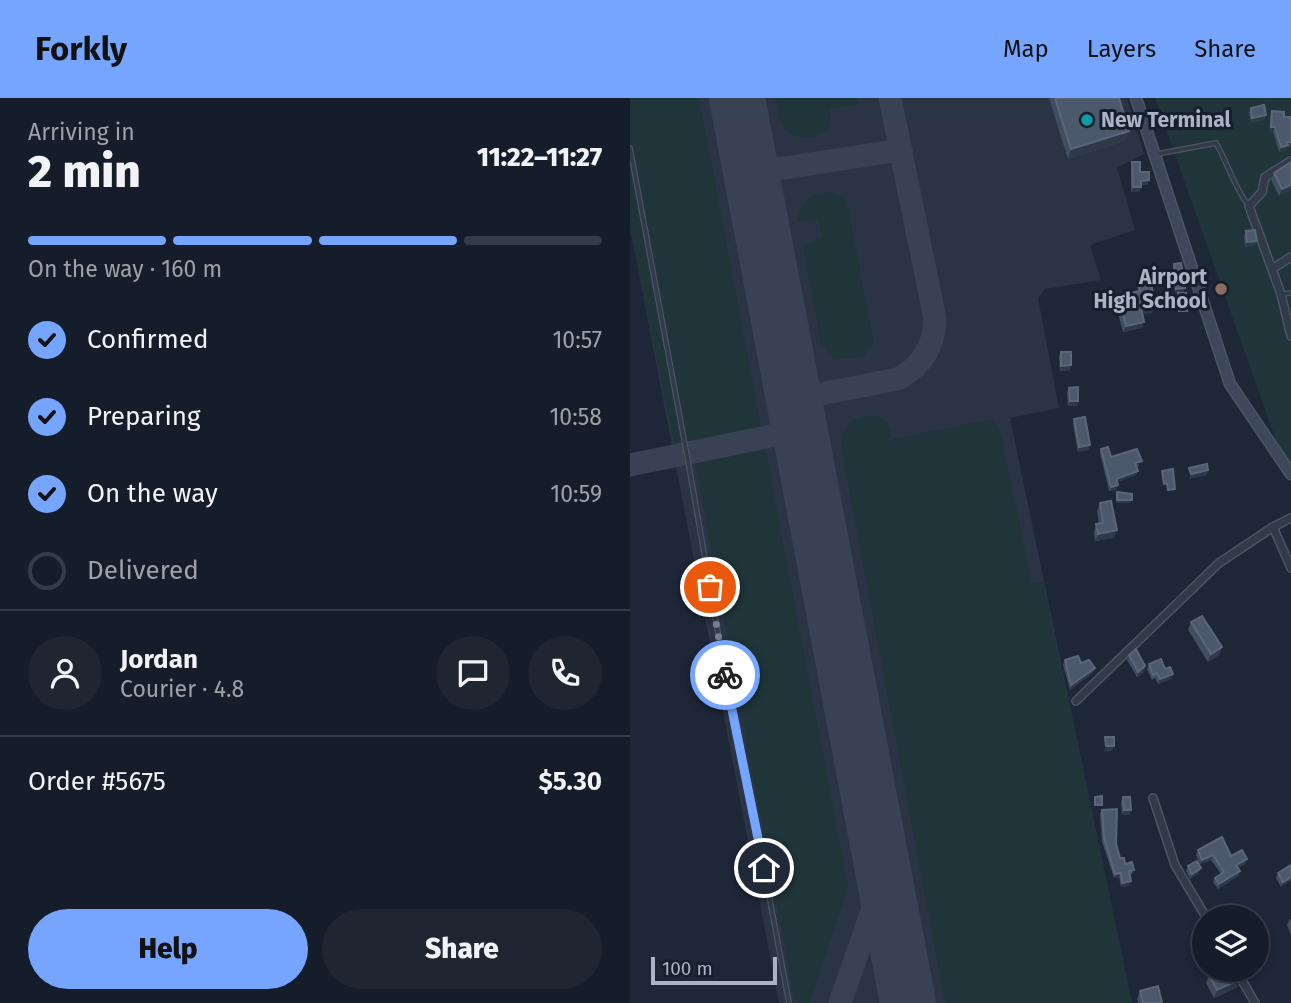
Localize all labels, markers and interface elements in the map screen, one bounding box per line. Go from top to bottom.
text: Forkly [35,29,127,69]
text: Map [1003,35,1049,63]
text: Layers [1087,35,1156,63]
text: Share [1194,35,1256,63]
place label: New Terminal [1101,107,1232,133]
marker: New Terminal [1079,112,1095,128]
text: Arriving in [28,118,135,146]
text: 11:22–11:27 [477,142,602,173]
text: 2 min [28,144,141,199]
text: On the way · 160 m [28,255,222,283]
place label: Airport High School [1093,264,1208,314]
marker: Airport High School [1213,281,1229,297]
icon: check [28,321,66,359]
text: Confirmed [87,324,208,355]
text: 10:57 [552,326,602,354]
icon: check [28,398,66,436]
text: Preparing [87,401,200,432]
text: 10:58 [549,403,602,431]
icon: check [28,475,66,513]
text: On the way [87,478,218,509]
text: 10:59 [550,480,602,508]
text: Delivered [87,555,199,586]
pin [680,557,740,617]
icon: bag [691,568,729,606]
button: person [28,636,102,710]
button: chat [436,636,510,710]
button: phone [528,636,602,710]
courier [690,640,760,710]
text: Jordan [120,644,198,675]
icon: bike [706,656,744,694]
text: Courier · 4.8 [120,675,244,703]
text: Order #5675 [28,766,166,797]
text: $5.30 [538,766,602,797]
pin [734,838,794,898]
icon: home [745,849,783,887]
map controls [1192,905,1269,982]
button: layers [1192,905,1269,982]
button: Help [28,909,308,989]
button: Share [322,909,602,989]
scale bar [651,954,777,986]
text: 100 m [662,957,713,980]

